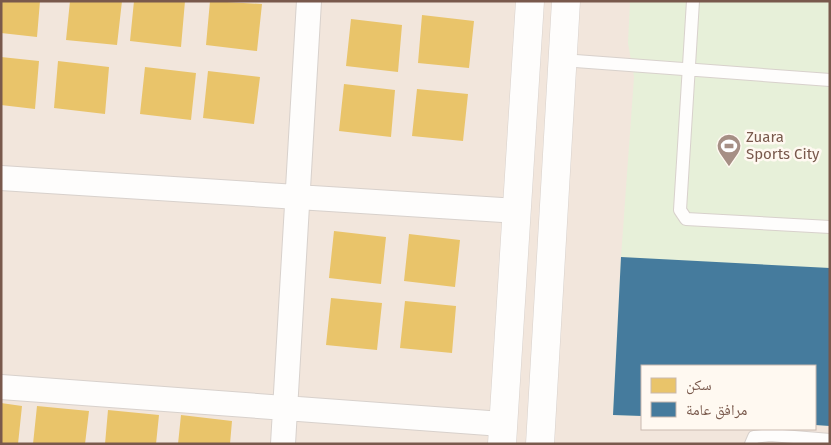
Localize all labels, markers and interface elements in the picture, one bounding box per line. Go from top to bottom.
place label: Zuara Sports City [746,128,820,163]
sports icon: Zuara Sports City [716,133,742,167]
legend [641,365,816,430]
text: سكن [686,376,712,395]
text: مرافق عامة [686,401,748,420]

